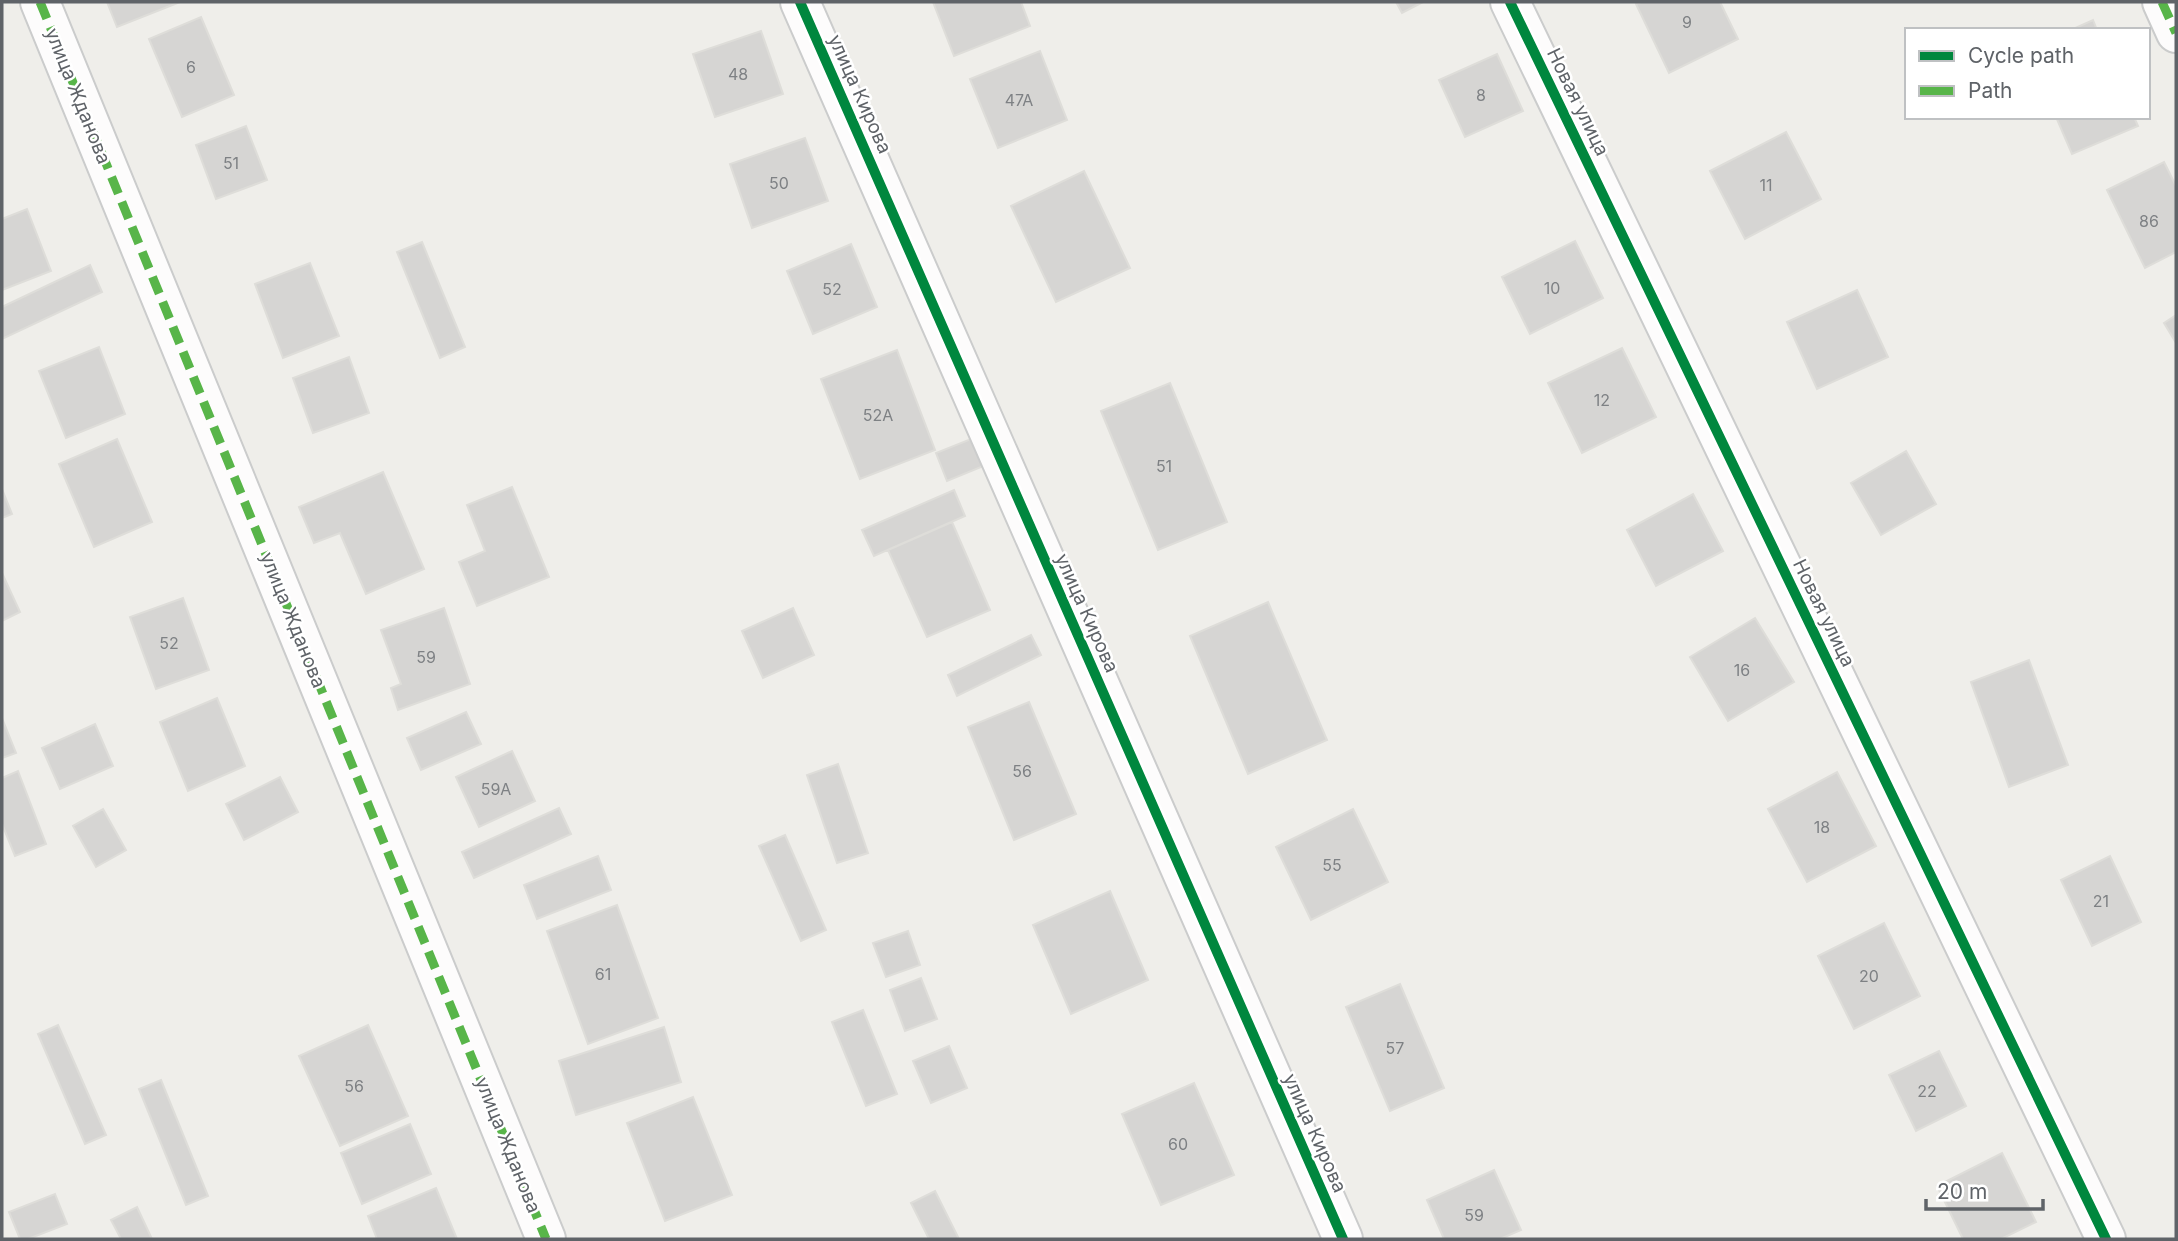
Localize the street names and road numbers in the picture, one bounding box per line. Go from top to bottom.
street label: улица Жданова [40,25,116,167]
street label: улица Кирова [824,31,896,157]
street label: Новая улица [1542,44,1614,160]
street label: улица Жданова [255,549,331,691]
street label: улица Кирова [1051,550,1123,676]
street label: Новая улица [1788,555,1860,671]
street label: улица Кирова [1279,1070,1351,1196]
street label: улица Жданова [470,1074,546,1216]

